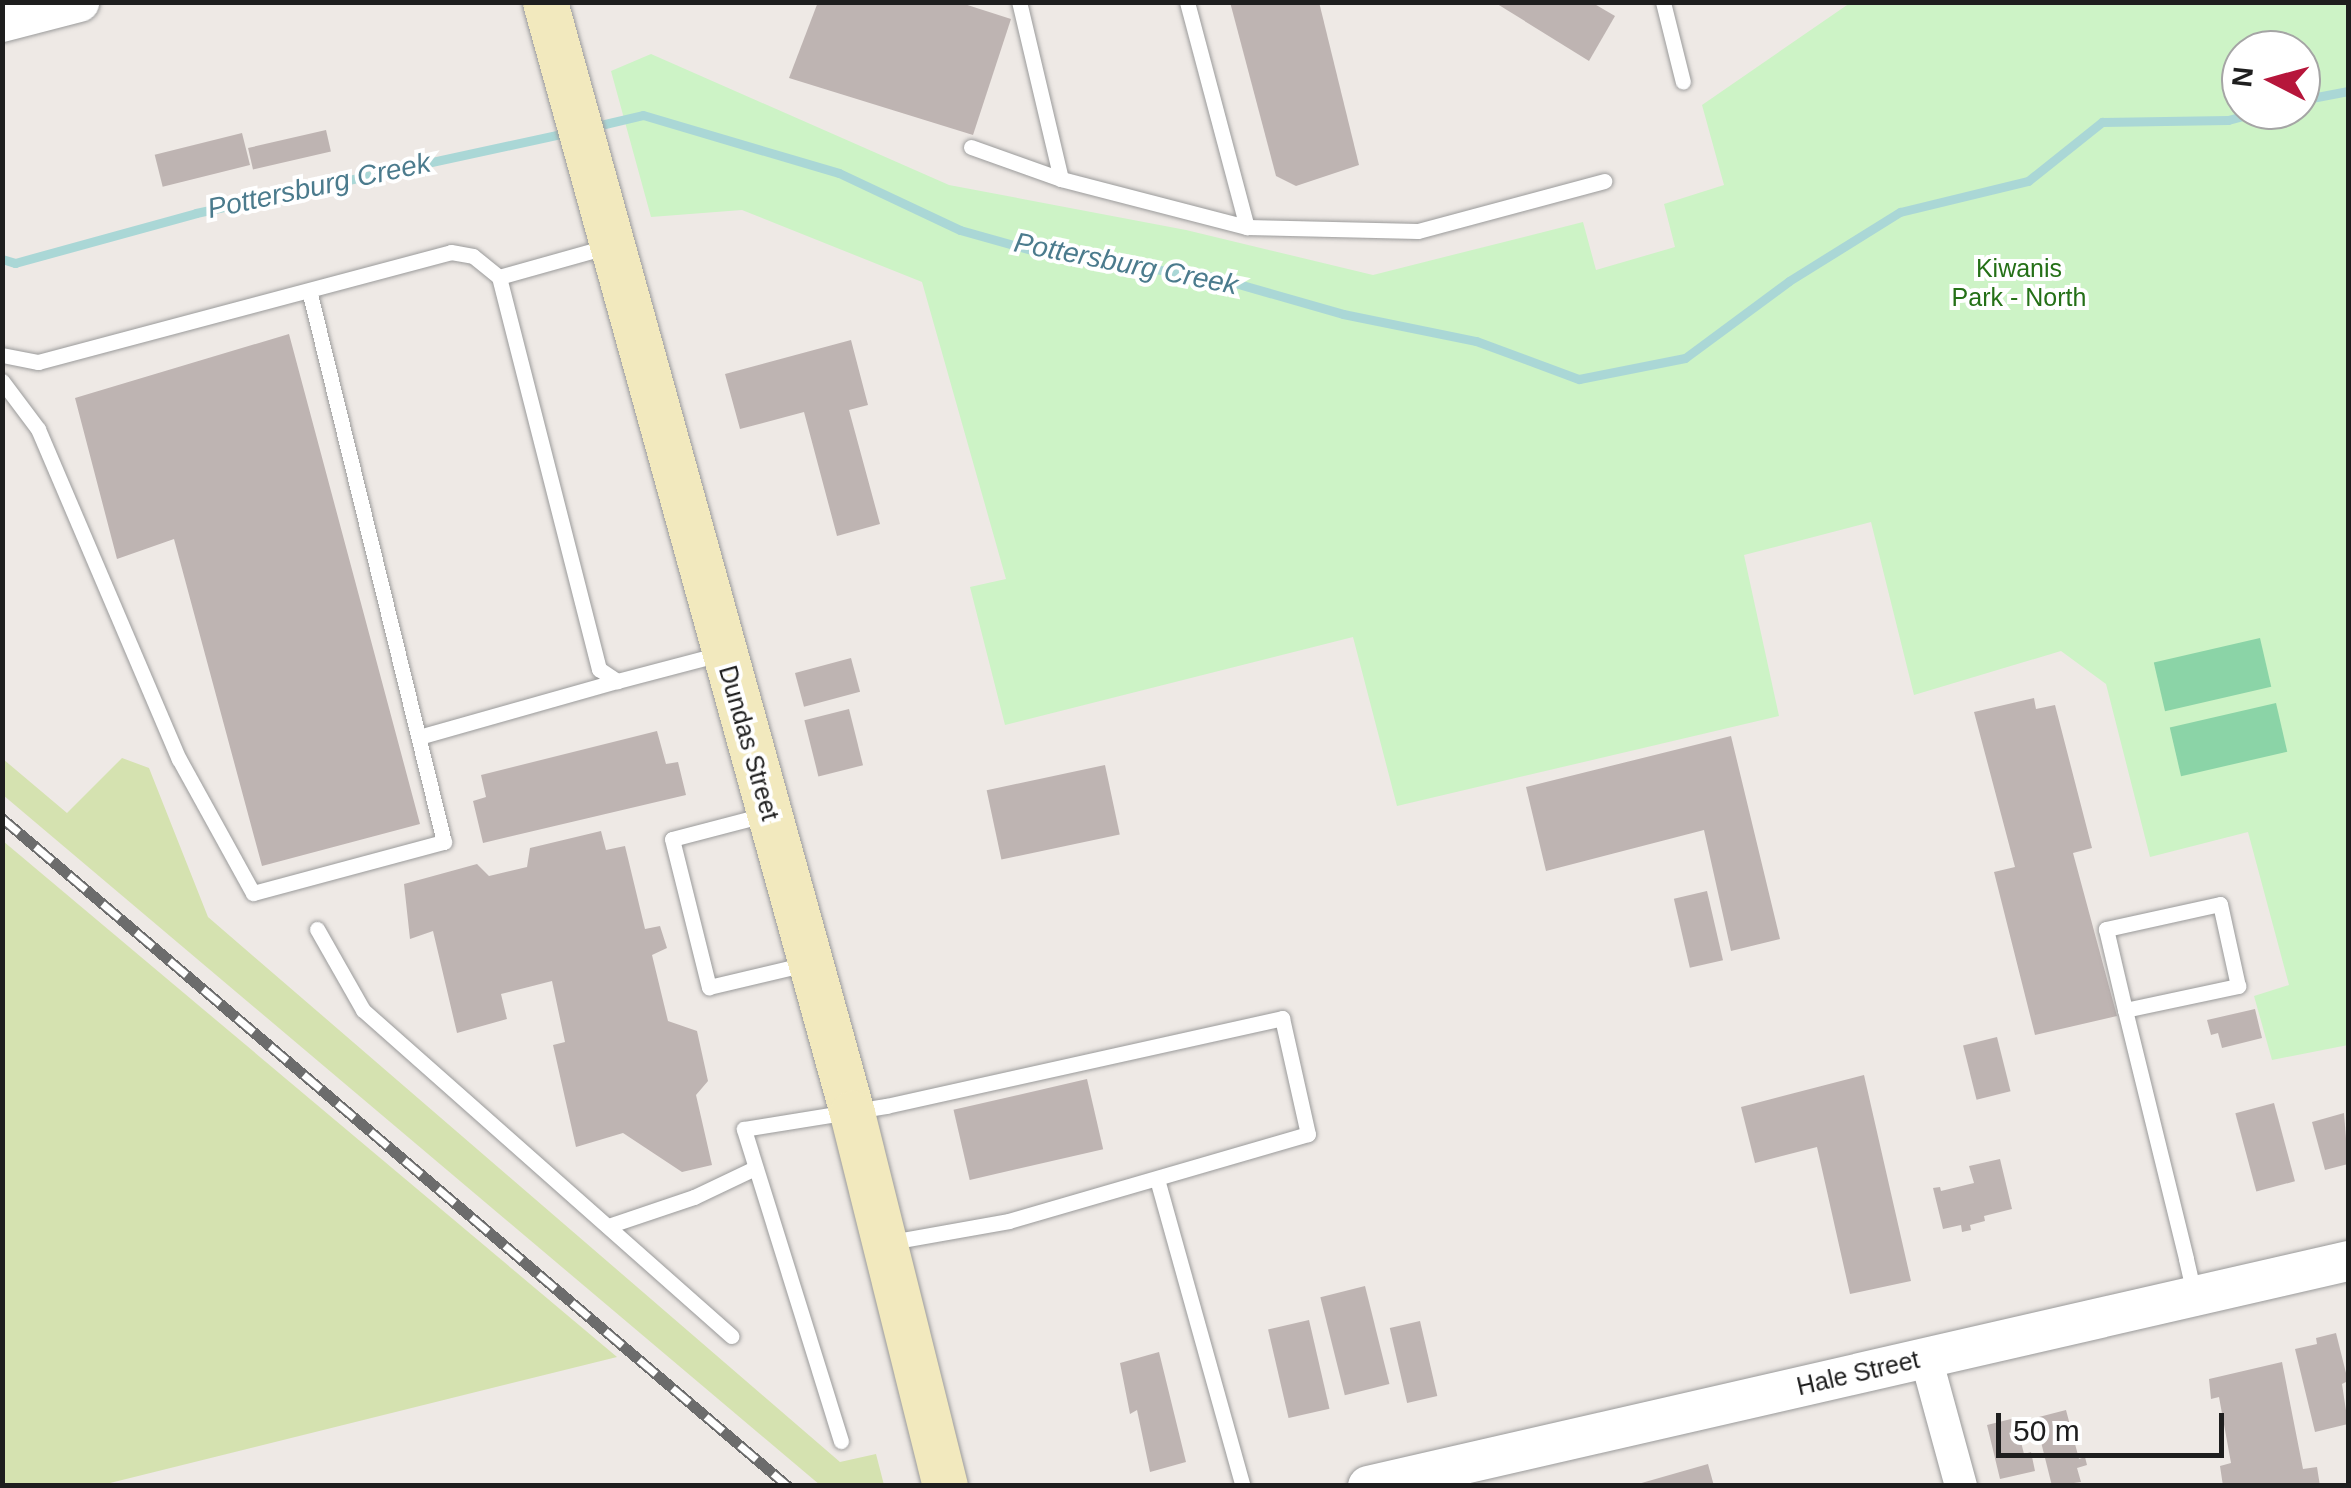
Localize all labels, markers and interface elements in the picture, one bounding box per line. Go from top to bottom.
north arrow [2221,30,2321,130]
text: N [2226,65,2259,89]
water label: Pottersburg Creek [204,146,434,226]
water label: Pottersburg Creek [1011,226,1241,302]
park label: Kiwanis Park - North [1952,254,2086,313]
street label: Dundas Street [713,662,785,824]
street label: Hale Street [1794,1344,1922,1402]
scale bar [2001,1393,2228,1455]
text: 50 m [2013,1414,2080,1447]

